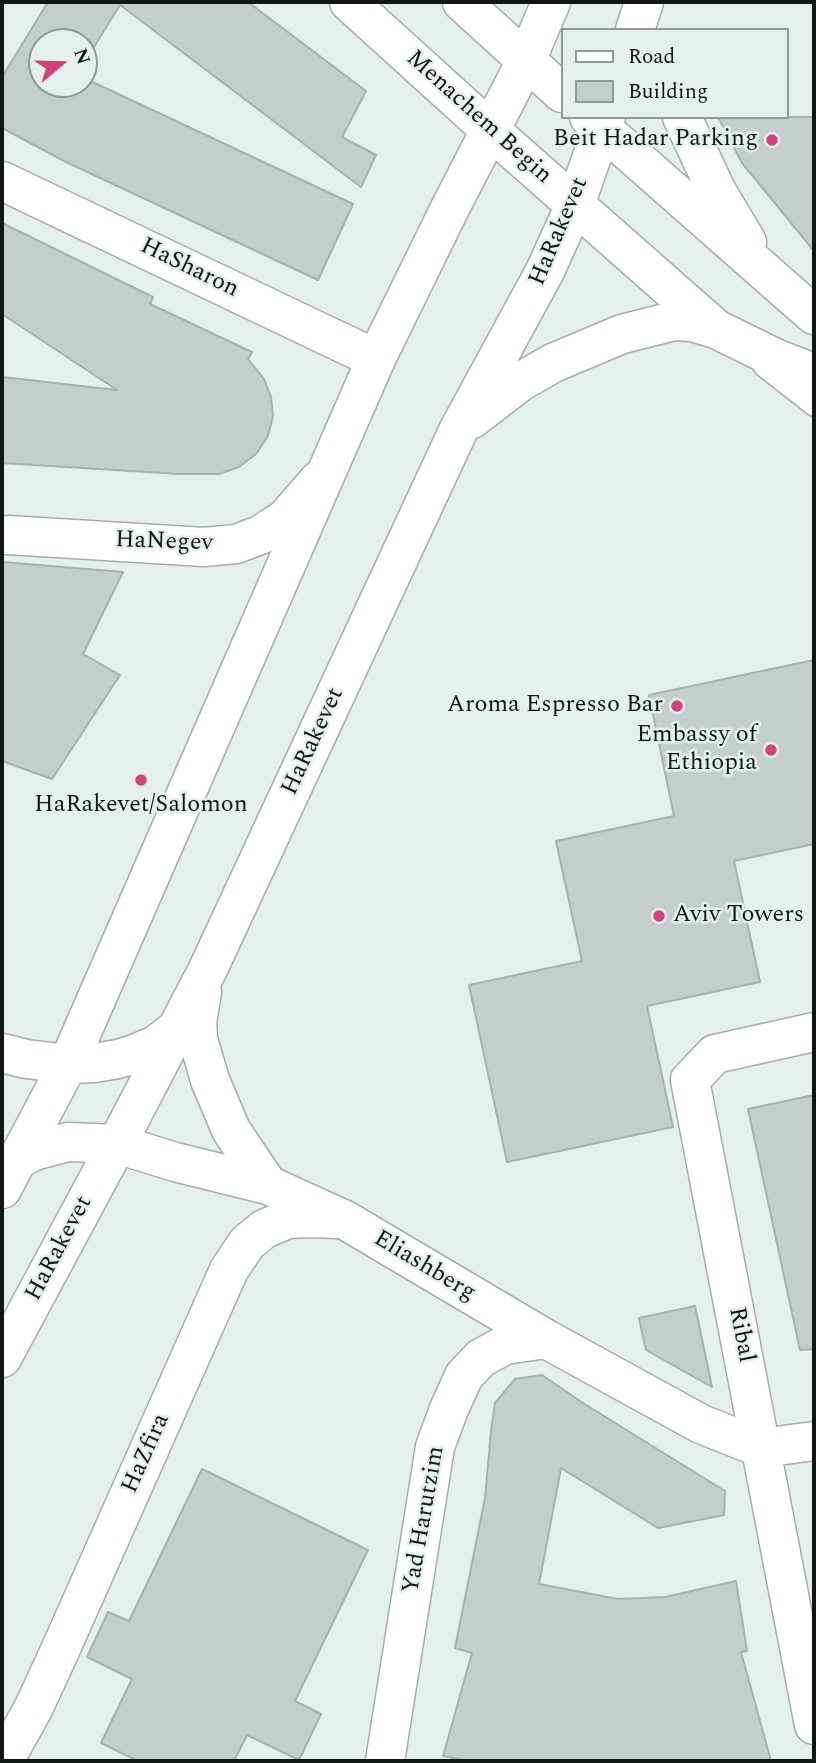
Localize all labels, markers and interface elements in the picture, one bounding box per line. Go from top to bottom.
north arrow [28,28,98,98]
legend [560,28,788,119]
text: Road [628,41,675,73]
text: N [65,45,98,69]
street label: Menachem Begin [399,45,557,191]
text: Building [628,76,708,108]
place label: Beit Hadar Parking [553,126,758,154]
marker: Beit Hadar Parking [764,132,780,148]
street label: HaRakevet [524,173,596,291]
street label: HaSharon [135,233,243,305]
street label: HaNegev [115,527,213,559]
street label: HaRakevet [277,684,351,800]
place label: Aroma Espresso Bar [447,692,663,720]
marker: Aroma Espresso Bar [669,698,685,714]
place label: Embassy of Ethiopia [636,722,757,778]
marker: Embassy of Ethiopia [763,742,779,758]
marker: HaRakevet/Salomon [133,772,149,788]
place label: HaRakevet/Salomon [34,792,248,820]
place label: Aviv Towers [673,902,804,930]
marker: Aviv Towers [651,908,667,924]
street label: HaRakevet [20,1191,100,1307]
street label: Eliashberg [368,1225,480,1309]
street label: Ribal [721,1305,759,1365]
street label: HaZfira [117,1410,177,1498]
street label: Yad Harutzim [398,1444,452,1596]

